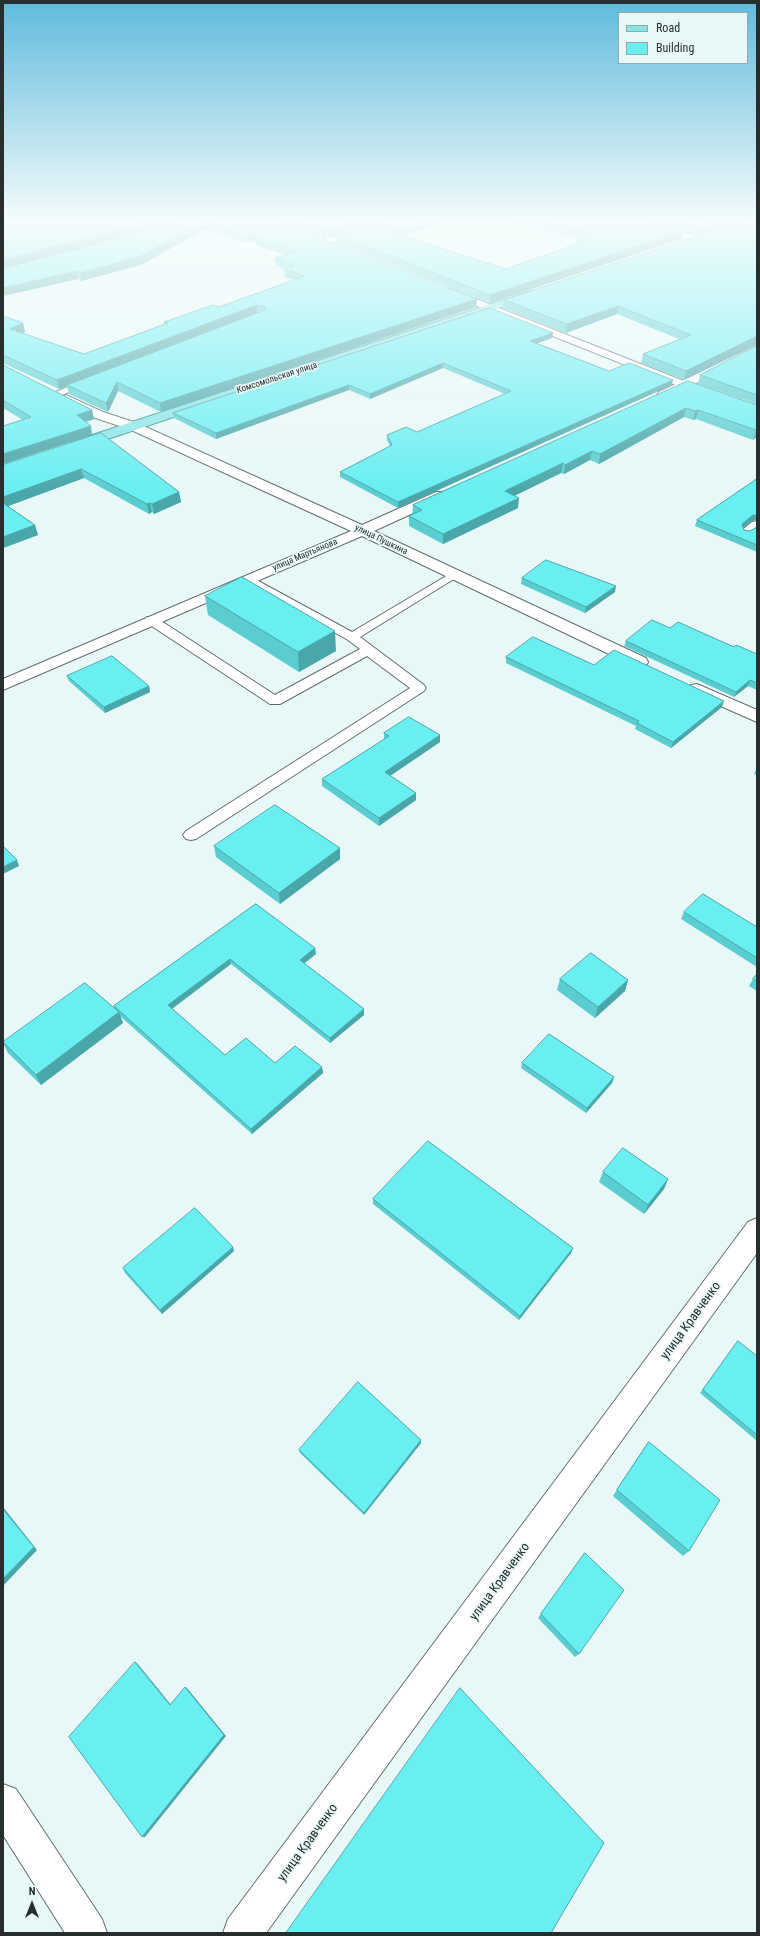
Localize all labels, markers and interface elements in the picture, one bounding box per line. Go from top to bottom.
legend [618,12,748,64]
text: Road [656,21,680,35]
text: Building [656,41,694,55]
street label: Комсомольская улица [235,360,319,396]
street label: улица Пушкина [353,523,409,557]
street label: улица Мартьянова [271,536,339,574]
street label: улица Кравченко [658,1279,724,1363]
street label: улица Кравченко [467,1540,533,1624]
street label: улица Кравченко [275,1801,341,1885]
north arrow [12,1884,52,1924]
text: N [29,1885,35,1898]

